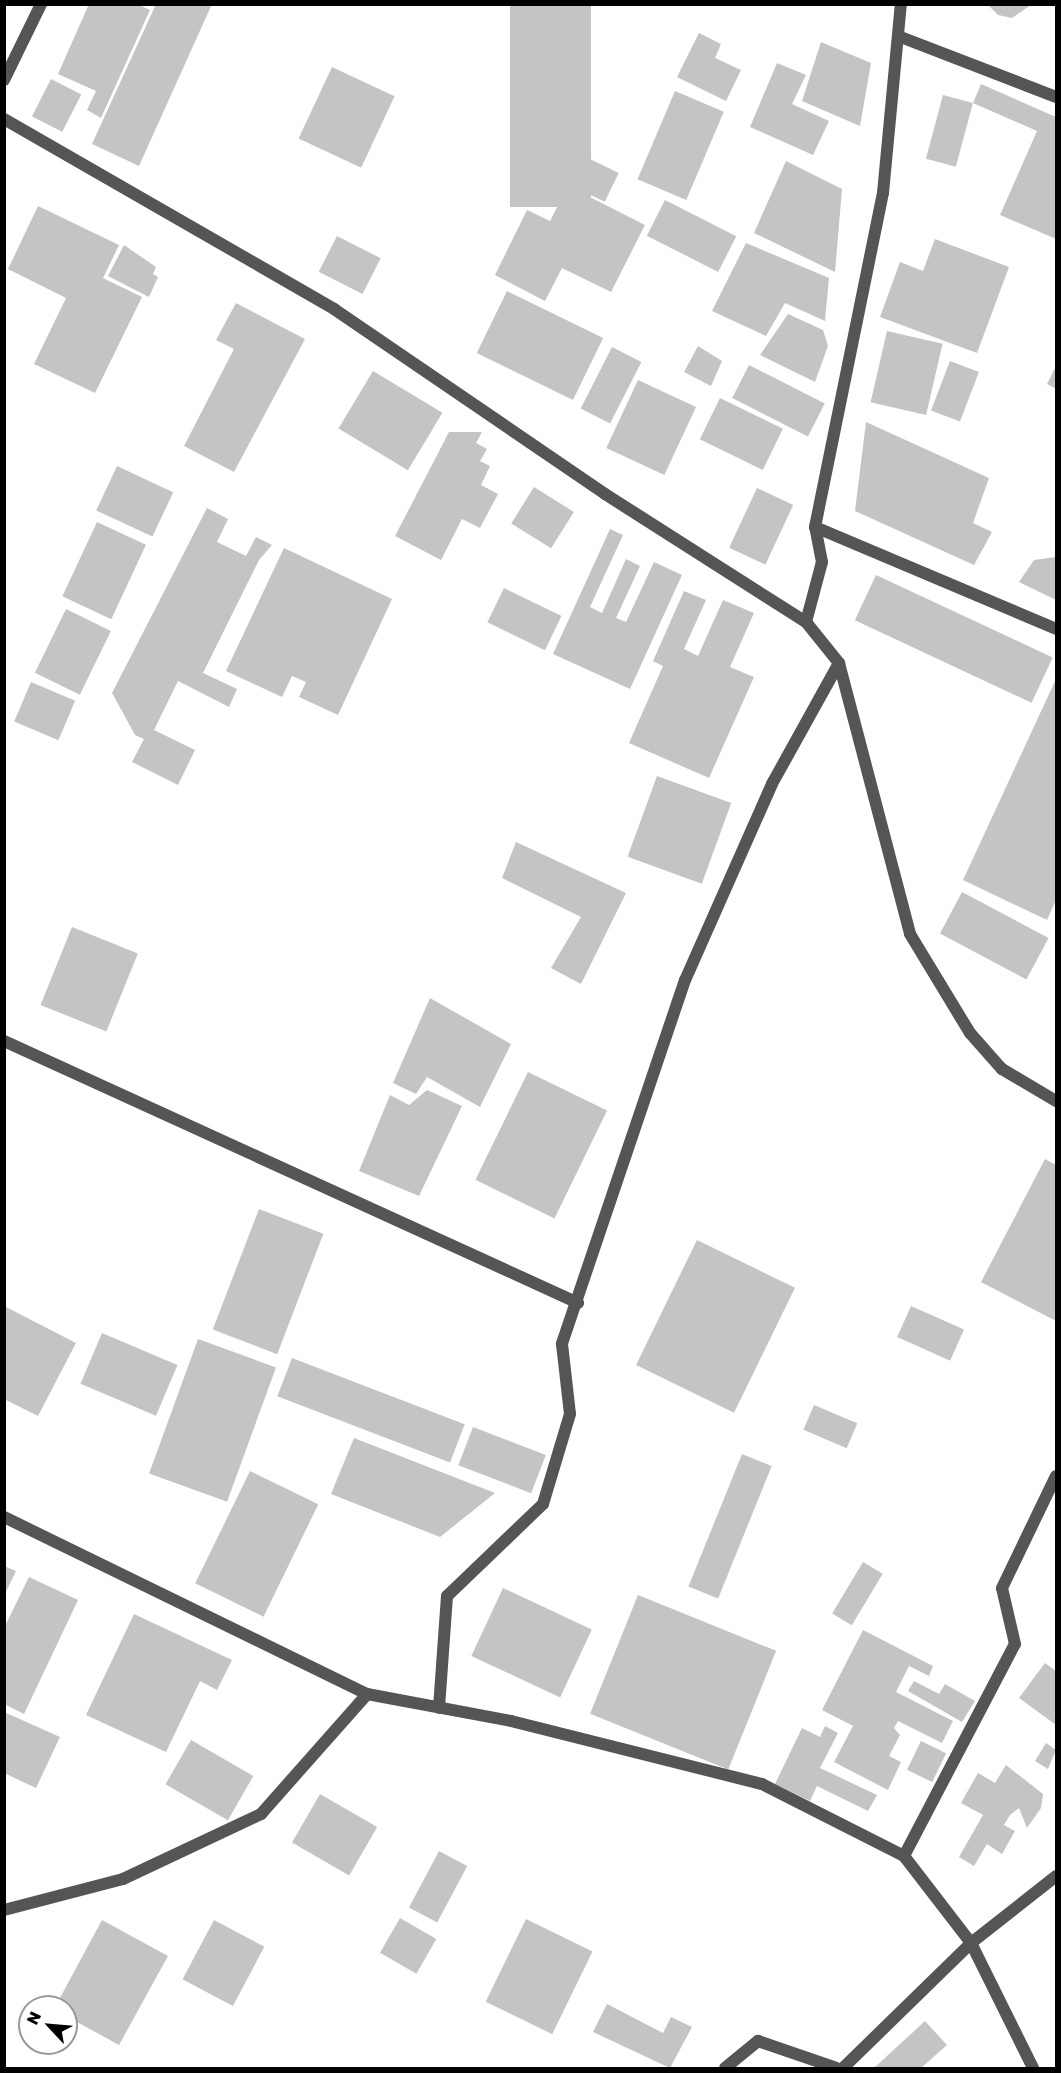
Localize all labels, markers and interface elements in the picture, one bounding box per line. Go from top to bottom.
north arrow [18,1995,78,2055]
text: N [22,2008,45,2028]

